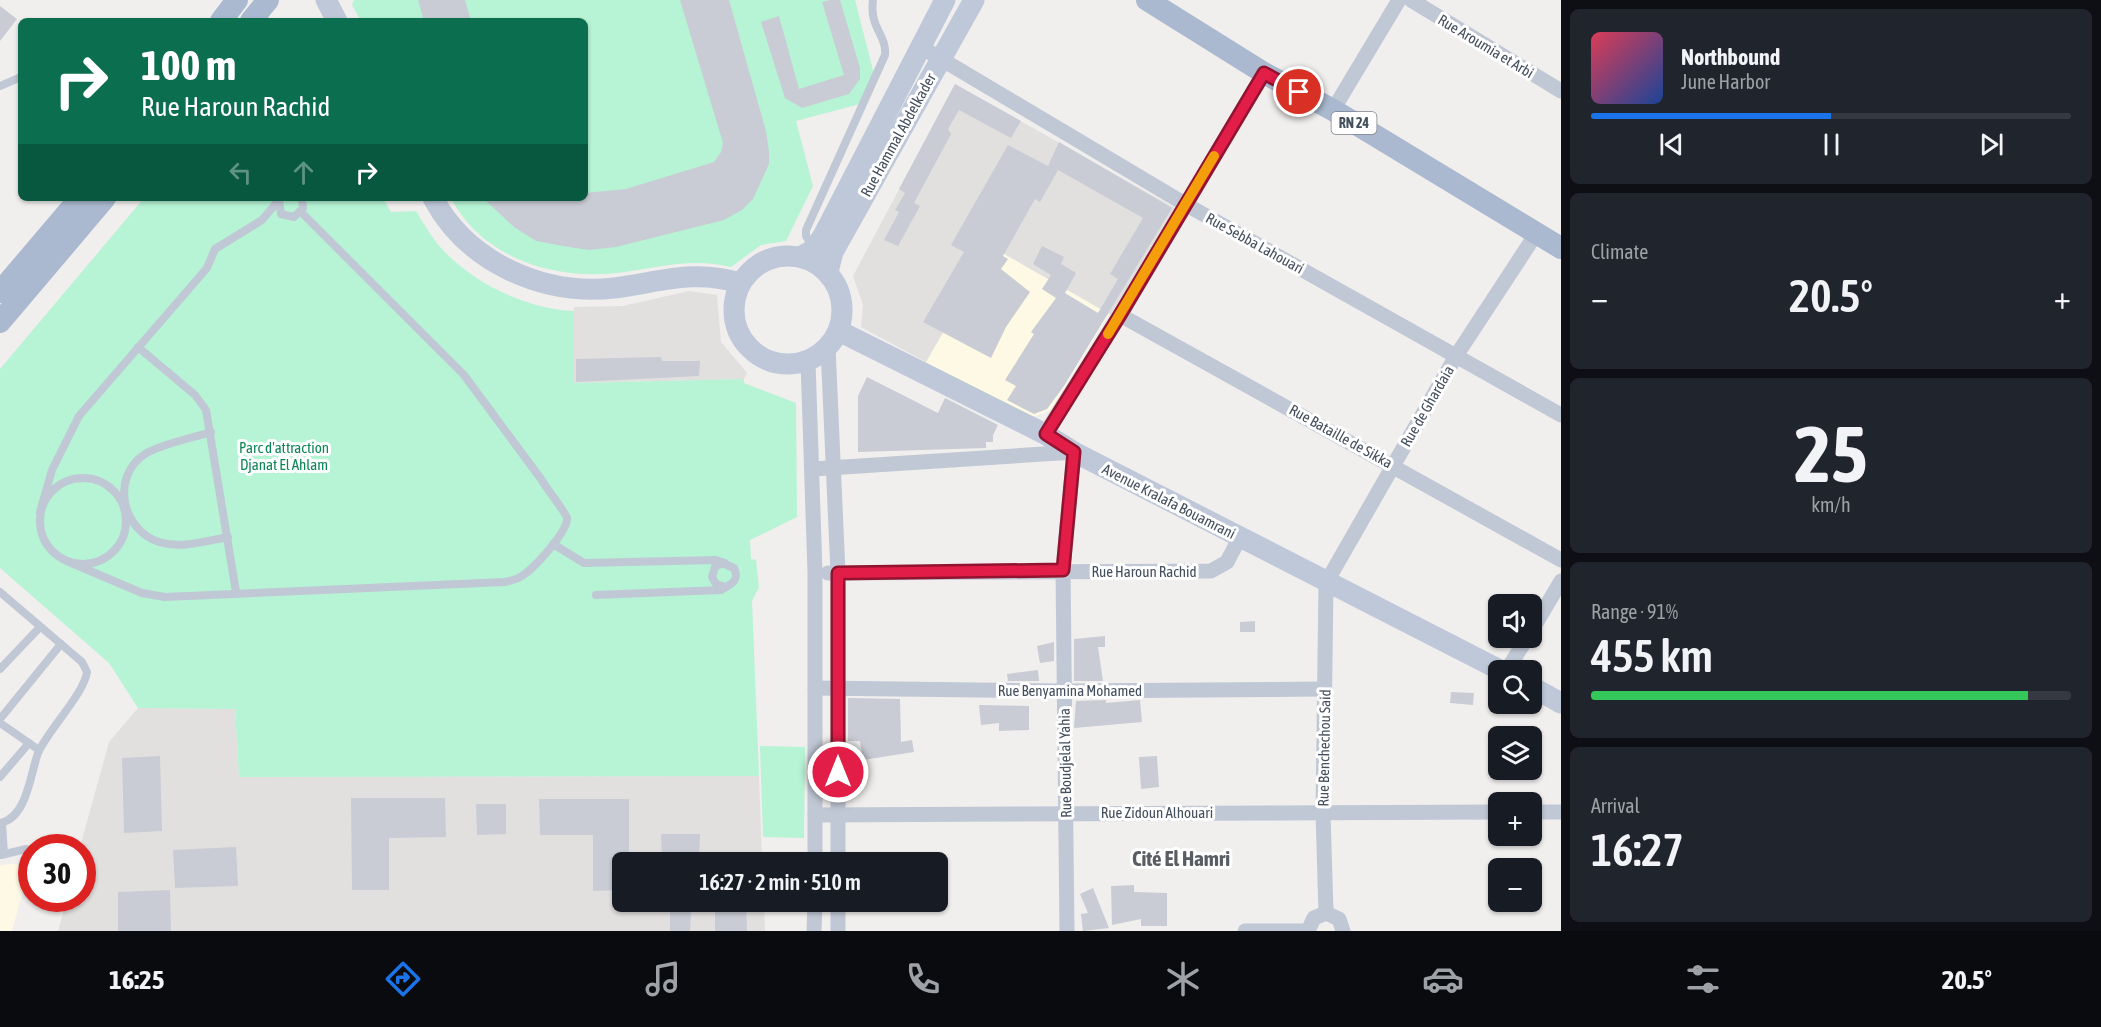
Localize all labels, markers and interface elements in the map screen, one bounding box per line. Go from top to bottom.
street label: Rue Aroumia et Arbi [1435,11,1537,81]
text: 100 m [141,41,236,89]
icon: right [42,42,120,120]
text: Northbound [1681,44,1780,70]
pin [1273,66,1324,117]
street label: Rue Hammal Abdelkader [857,70,939,200]
text: June Harbor [1681,70,1770,93]
icon: arrive [1282,75,1315,108]
text: Rue Haroun Rachid [141,91,330,122]
road number: RN 24 [1332,112,1376,134]
icon: previous [1655,128,1688,161]
icon: pause [1815,128,1848,161]
icon: next [1975,128,2008,161]
icon: left [224,156,257,189]
icon: ahead [287,156,320,189]
icon: right [350,156,383,189]
street label: Rue Sebba Lahouari [1203,209,1307,277]
text: Climate [1591,240,1648,263]
text: 20.5° [1789,270,1873,322]
text: − [1591,278,1608,316]
text: + [2054,278,2071,316]
street label: Rue de Ghardaia [1397,362,1457,450]
street label: Rue Bataille de Sikka [1287,401,1395,471]
text: 25 [1794,409,1868,499]
park label: Parc d'attraction Djanat El Ahlam [239,439,329,473]
street label: Avenue Kralafa Bouamrani [1100,460,1238,542]
text: km/h [1811,493,1851,516]
street label: Rue Haroun Rachid [1091,563,1197,580]
map controls [1488,594,1542,912]
button: sound [1488,594,1542,648]
text: Range · 91% [1591,600,1678,623]
text: 455 km [1591,630,1713,682]
button: search [1488,660,1542,714]
street label: Rue Benyamina Mohamed [998,682,1142,699]
street label: Rue Benchechou Said [1314,689,1334,807]
street label: Rue Boudjelal Yahia [1056,708,1074,818]
button: layers [1488,726,1542,780]
position arrow [806,740,870,804]
button: + [1488,792,1542,846]
text: Arrival [1591,794,1640,817]
street label: Rue Zidoun Alhouari [1101,804,1213,821]
text: 16:27 [1591,824,1684,876]
speed limit sign: 30 [18,834,96,912]
district label: Cité El Hamri [1132,846,1230,870]
button: − [1488,858,1542,912]
text: 16:27 · 2 min · 510 m [699,869,861,895]
icon: directions [382,958,424,1000]
icon: music [642,958,684,1000]
icon: phone [902,958,944,1000]
icon: climate [1162,958,1204,1000]
icon: car [1422,958,1464,1000]
icon: filters [1682,958,1724,1000]
text: 16:25 [109,964,165,995]
text: 20.5° [1942,964,1992,995]

